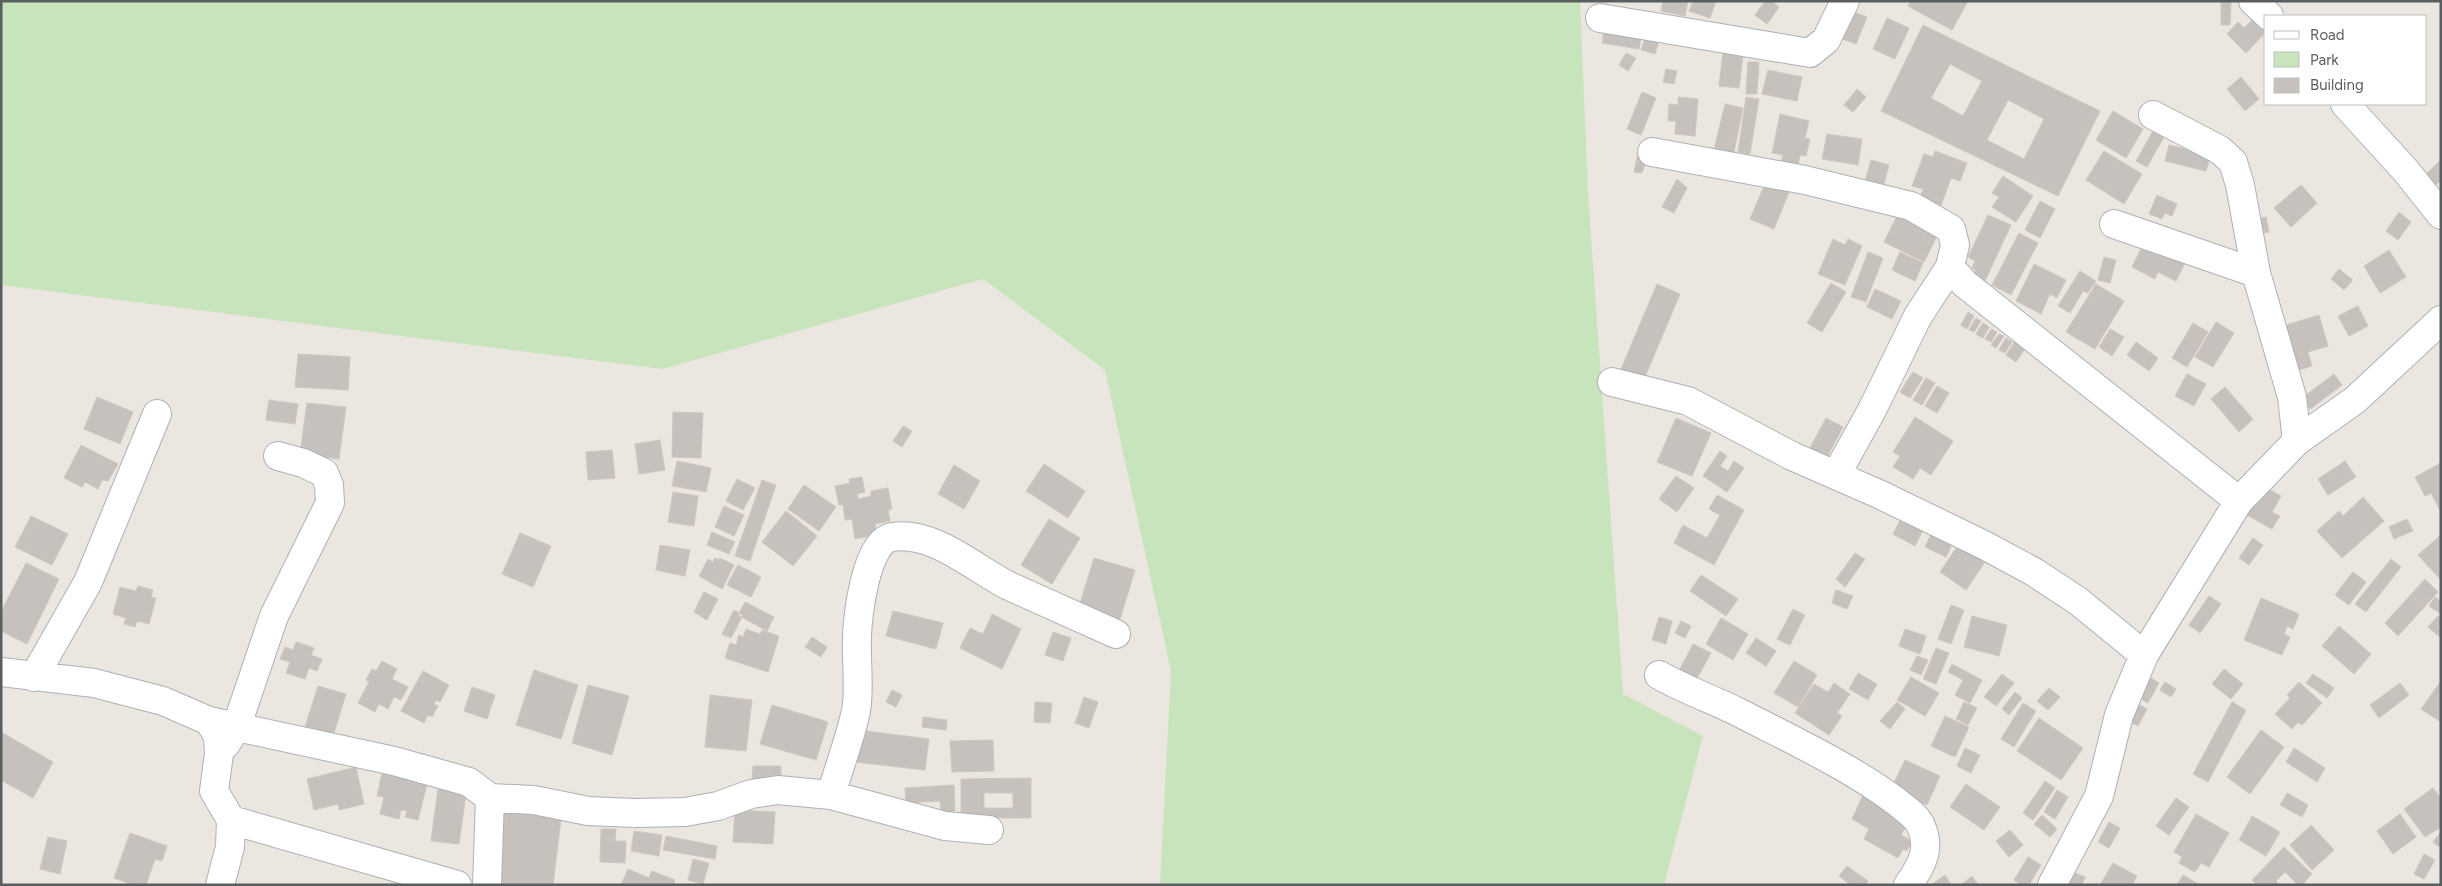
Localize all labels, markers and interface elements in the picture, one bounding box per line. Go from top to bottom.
legend [2264,15,2427,105]
text: Road [2310,26,2345,44]
text: Park [2310,51,2339,69]
text: Building [2310,76,2364,94]

